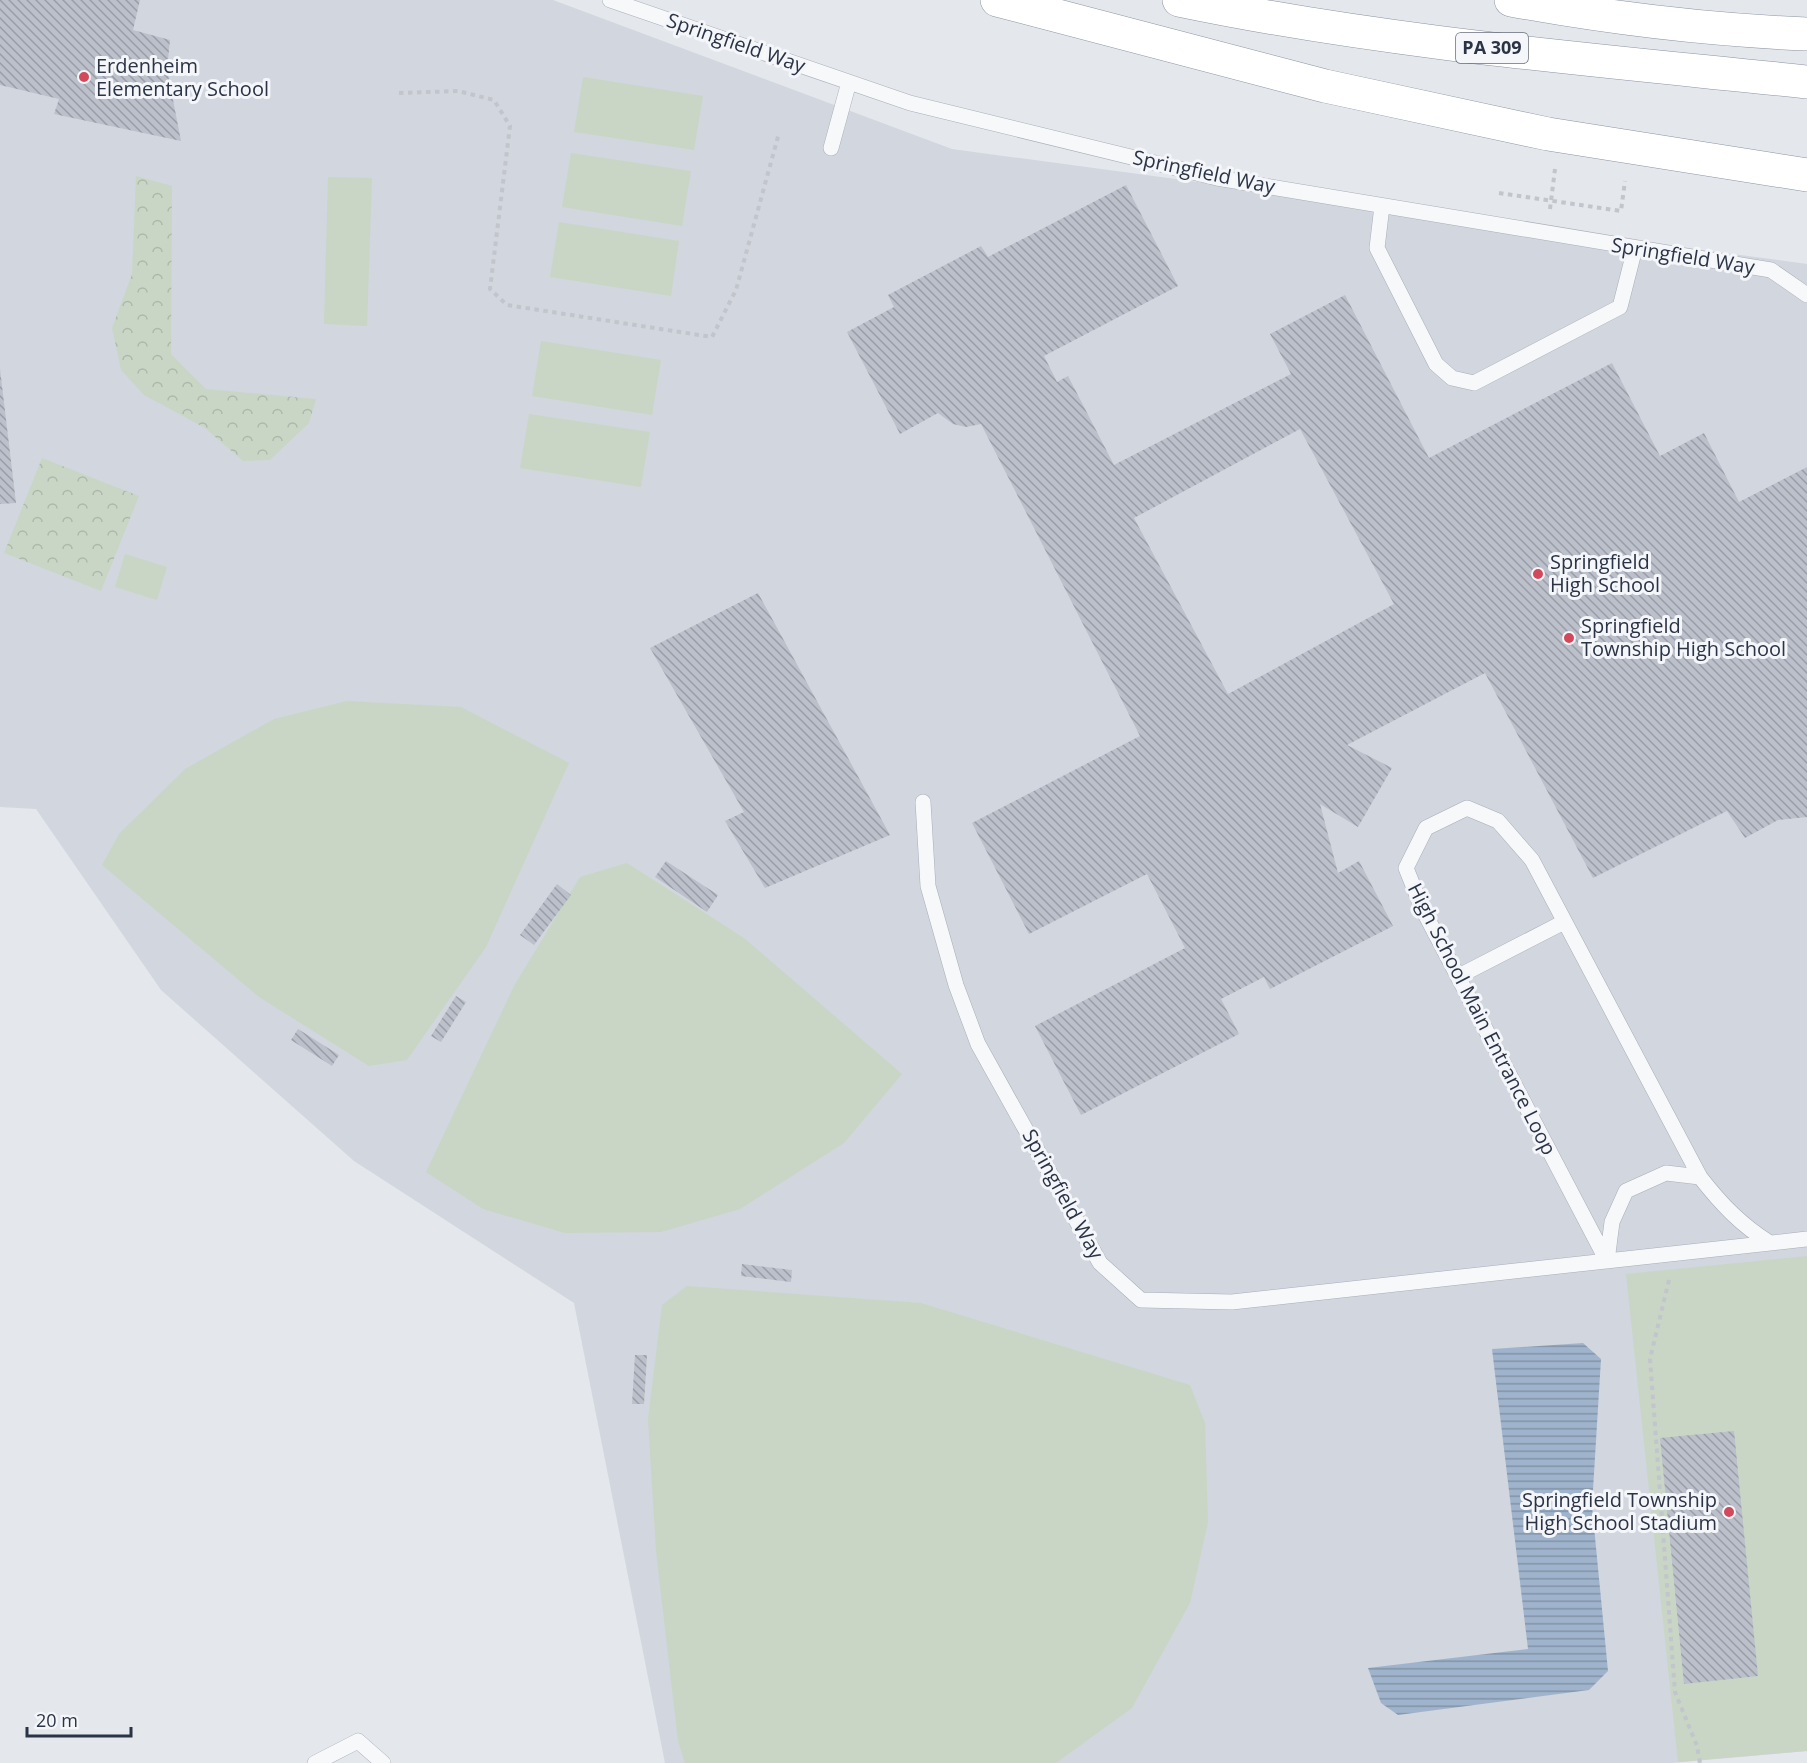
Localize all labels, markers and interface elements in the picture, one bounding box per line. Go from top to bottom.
street label: Springfield Way [663,6,810,79]
road number: PA 309 [1456,33,1528,63]
place label: Erdenheim Elementary School [96,52,269,102]
marker: Erdenheim Elementary School [77,70,91,84]
street label: Springfield Way [1131,143,1279,200]
street label: Springfield Way [1610,231,1758,280]
place label: Springfield High School [1550,548,1660,598]
marker: Springfield High School [1531,567,1545,581]
place label: Springfield Township High School [1581,612,1786,662]
marker: Springfield Township High School [1562,631,1576,645]
street label: High School Main Entrance Loop [1402,878,1563,1159]
street label: Springfield Way [1017,1124,1111,1264]
place label: Springfield Township High School Stadium [1522,1486,1717,1536]
marker: Springfield Township High School Stadium [1722,1505,1736,1519]
scale bar [27,1700,130,1738]
text: 20 m [36,1708,78,1732]

